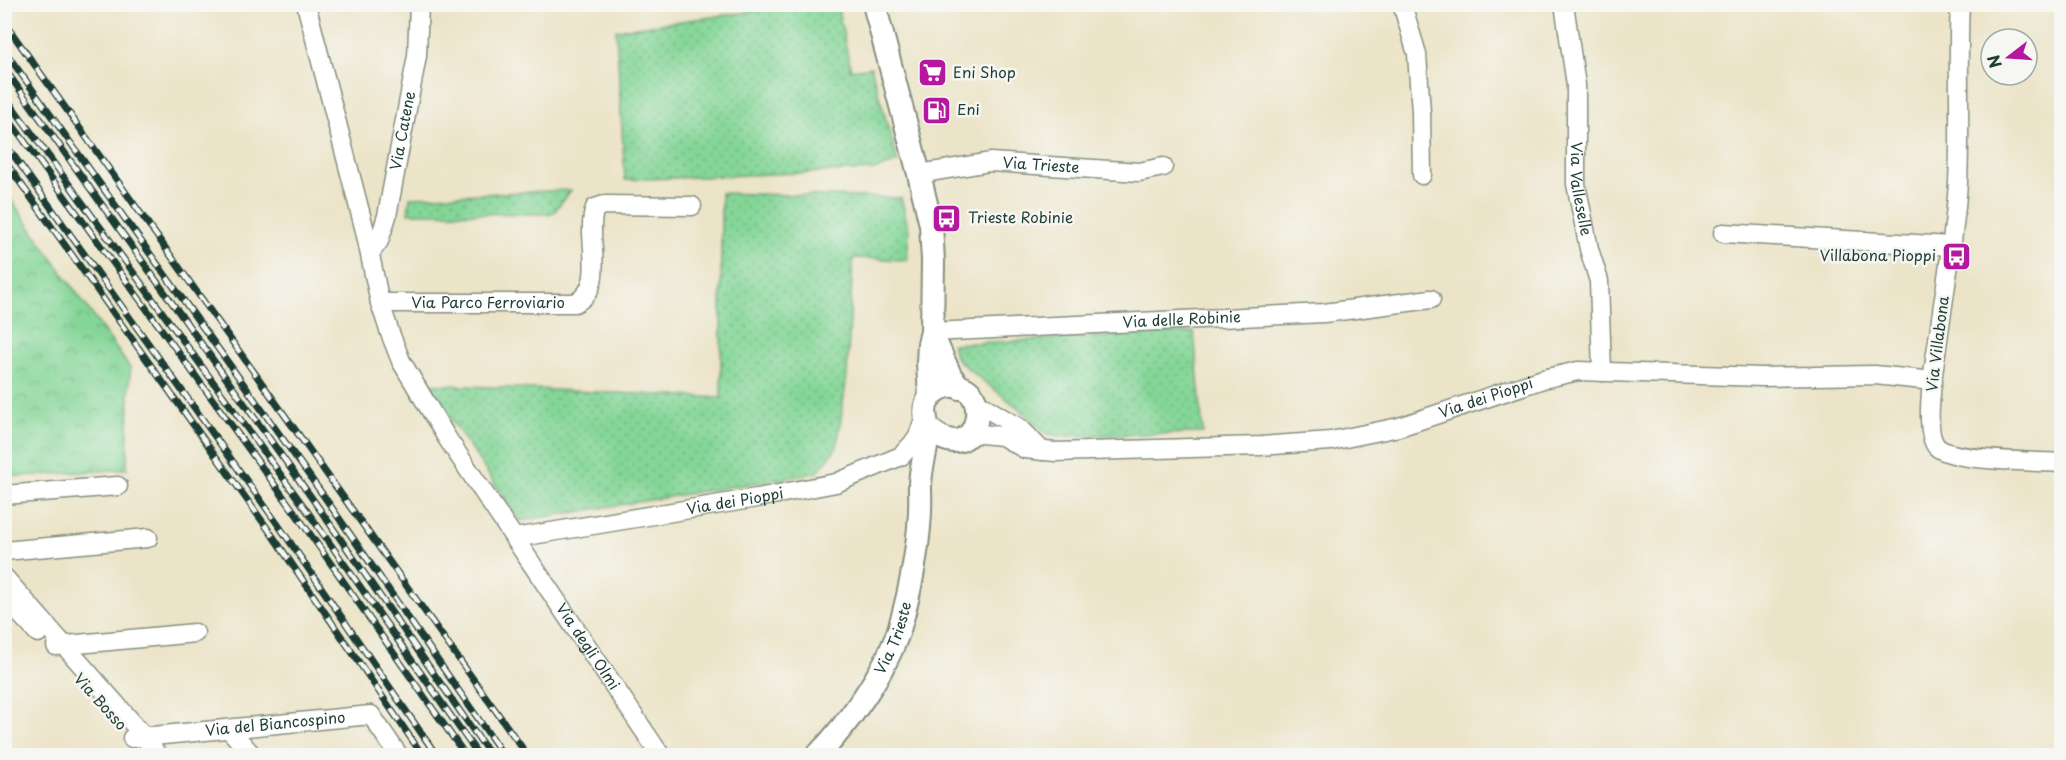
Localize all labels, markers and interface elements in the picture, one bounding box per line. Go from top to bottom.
north arrow [1979,27,2039,87]
text: N [1980,52,2007,71]
supermarket icon: Eni Shop [916,57,948,89]
place label: Eni Shop [953,60,1016,83]
street label: Via Catene [383,89,420,172]
fuel station icon: Eni [920,94,952,126]
place label: Eni [957,97,980,120]
street label: Via Valleselle [1565,142,1599,237]
street label: Via Trieste [1002,150,1080,178]
bus stop icon: Trieste Robinie [931,202,963,234]
place label: Trieste Robinie [968,205,1073,228]
bus stop icon: Villabona Pioppi [1941,240,1973,272]
place label: Villabona Pioppi [1820,243,1936,266]
street label: Via Parco Ferroviario [411,290,565,313]
street label: Via Villabona [1919,294,1954,393]
street label: Via delle Robinie [1122,304,1242,333]
street label: Via dei Pioppi [1435,370,1536,423]
street label: Via dei Pioppi [685,480,785,519]
street label: Via degli Olmi [551,598,626,694]
street label: Via Trieste [868,599,916,678]
street label: Via Bosso [69,667,133,735]
street label: Via del Biancospino [204,705,346,741]

